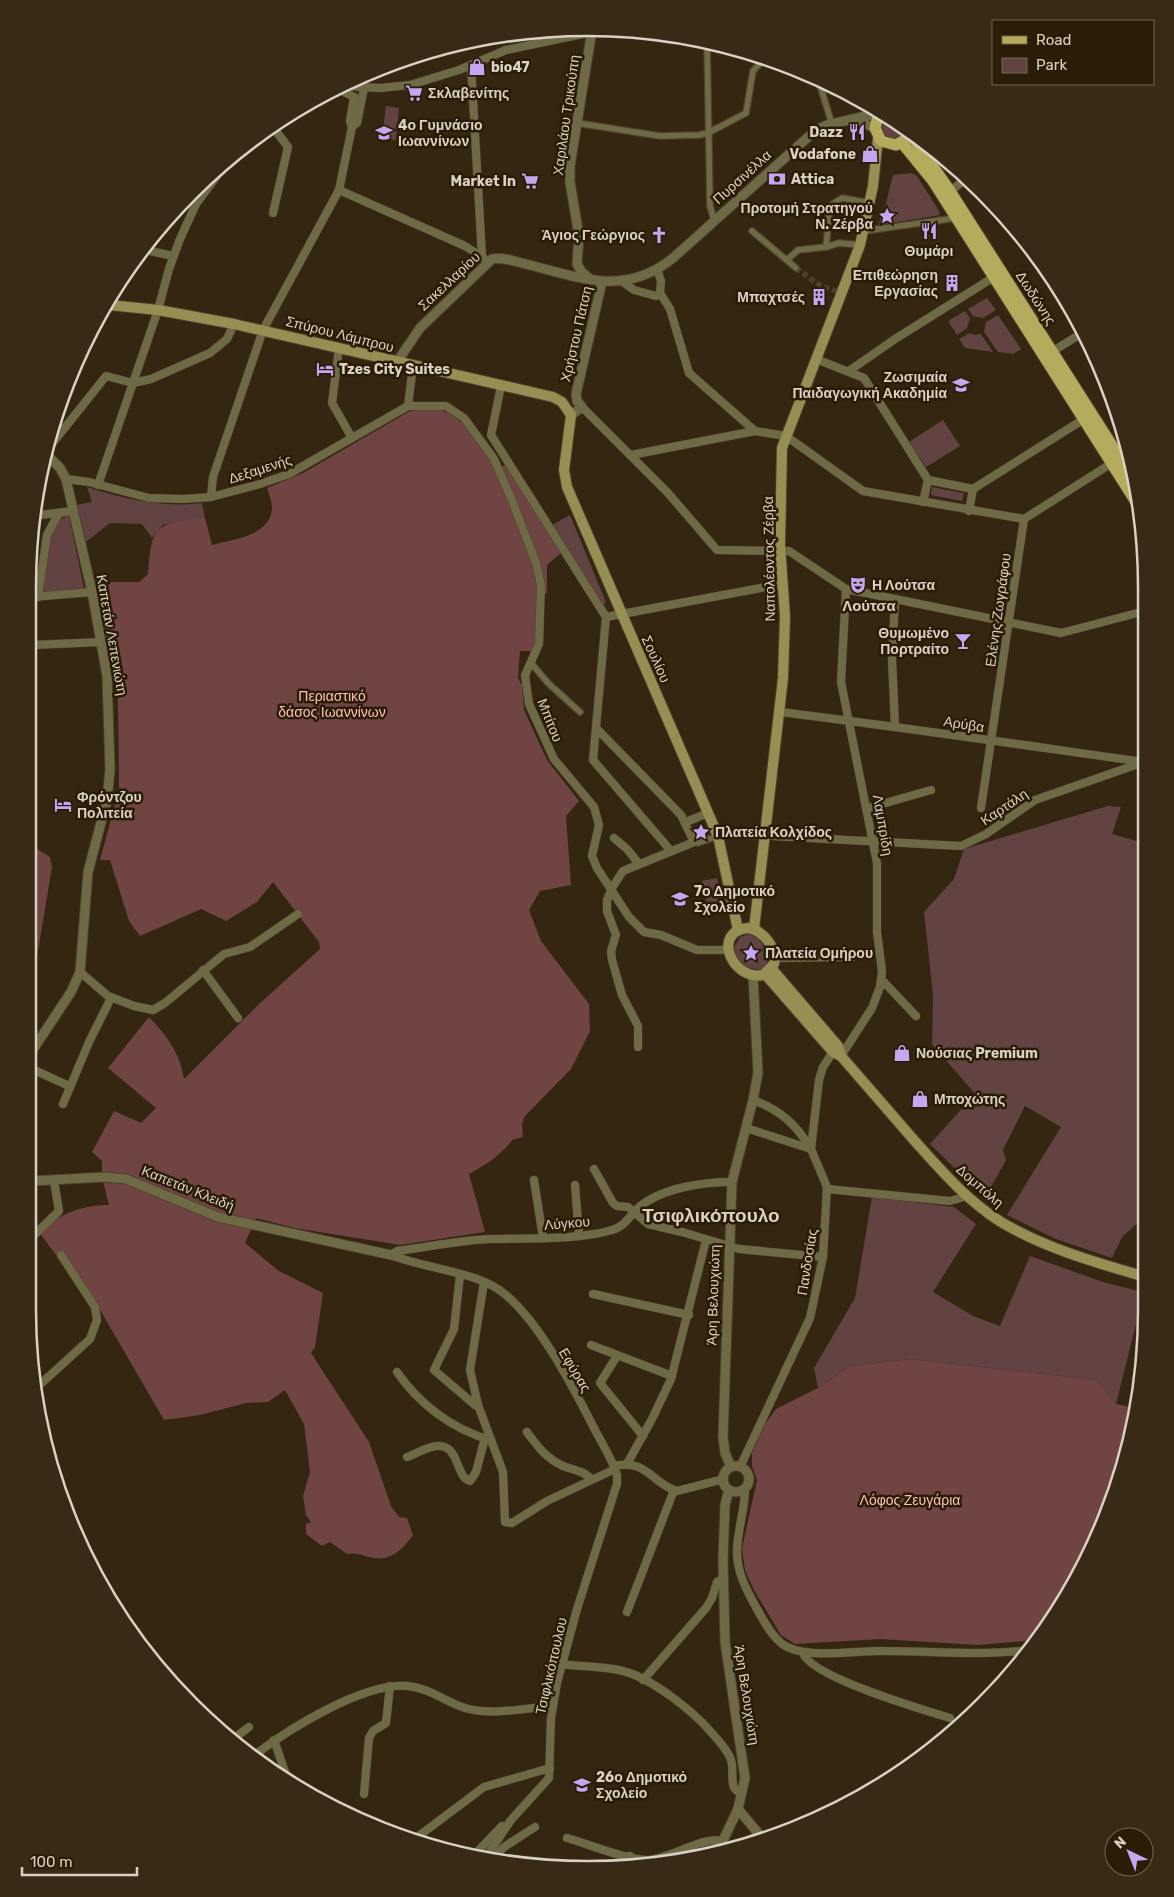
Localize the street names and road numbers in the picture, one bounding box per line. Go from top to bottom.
street label: Χαριλάου Τρικούπη [550,54,583,176]
street label: Πυρσινέλλα [710,147,775,208]
street label: Σακελλαρίου [415,248,484,314]
street label: Δωδώνης [1012,268,1059,328]
street label: Χρήστου Πάτση [557,285,596,384]
street label: Σπύρου Λάμπρου [284,313,396,356]
street label: Δεξαμενής [226,451,294,488]
street label: Ναπολέοντος Ζέρβα [760,496,779,622]
street label: Ελένης Ζωγράφου [982,552,1015,668]
street label: Καπετάν Λεπενιώτη [92,573,131,697]
street label: Σουλίου [638,633,673,685]
street label: Μπίτου [533,696,566,744]
street label: Αρύβα [942,713,986,736]
street label: Καρτάλη [977,785,1031,829]
street label: Λαμπρίδη [869,793,896,857]
street label: Δομπόλη [953,1161,1007,1212]
street label: Καπετάν Κλειδή [139,1162,237,1215]
street label: Λύγκου [543,1213,591,1234]
street label: Πανδοσίας [794,1227,821,1297]
street label: Άρη Βελουχιώτη [703,1244,724,1346]
street label: Εφύρας [555,1345,595,1396]
street label: Τσιφλικόπουλου [532,1616,571,1716]
street label: Άρη Βελουχιώτη [730,1644,763,1746]

